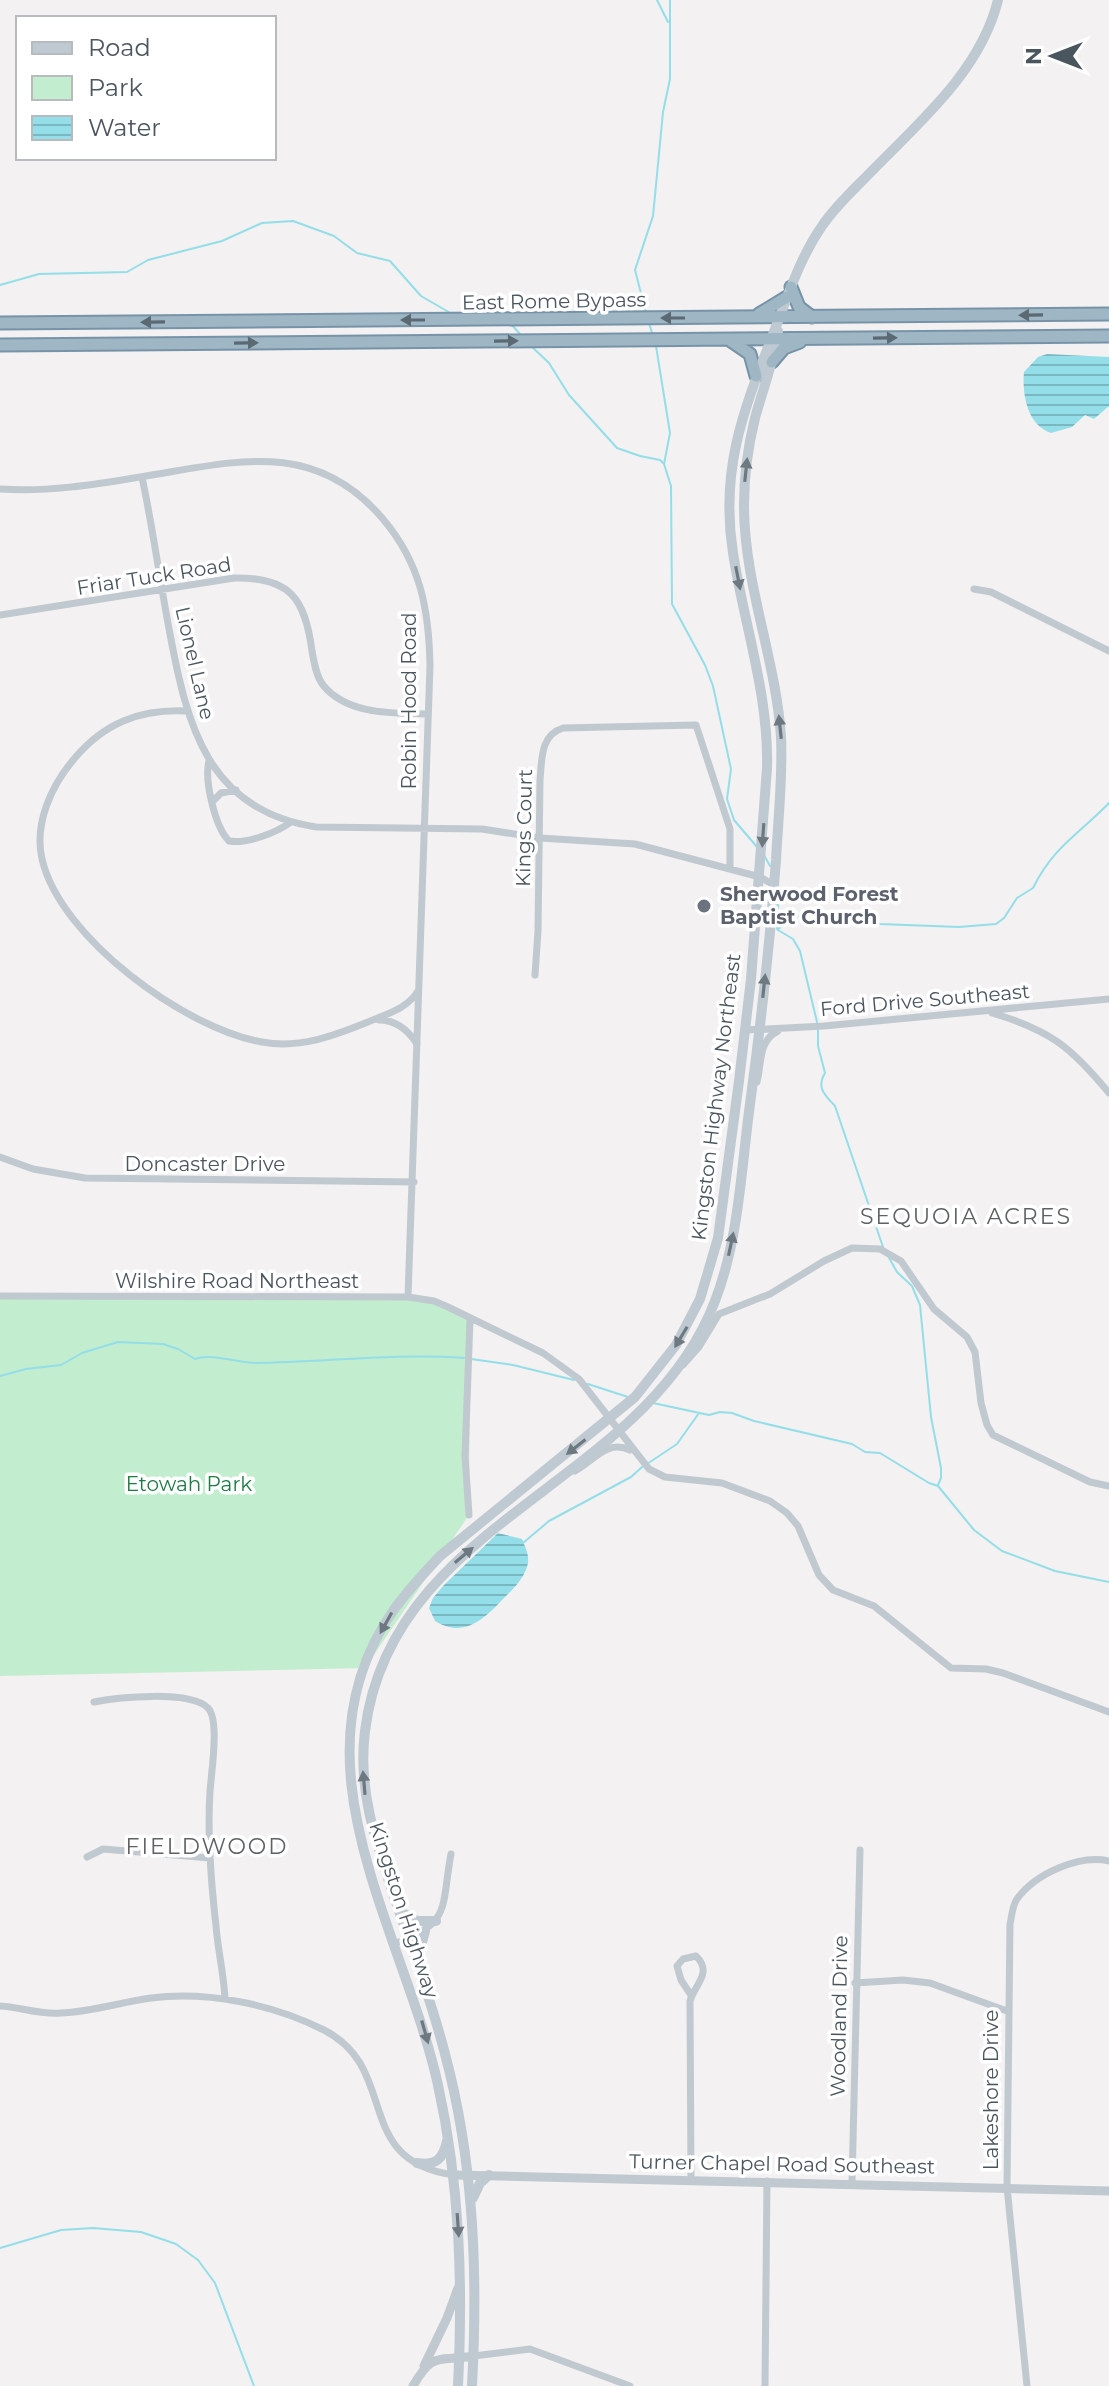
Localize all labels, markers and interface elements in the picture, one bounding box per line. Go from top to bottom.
legend [16,16,276,160]
north arrow [1013,16,1093,96]
text: Road [88,33,151,62]
text: N [1020,47,1047,65]
text: Park [88,73,143,102]
text: Water [88,113,161,142]
street label: East Rome Bypass [462,287,647,315]
one-way arrow [1018,309,1043,321]
one-way arrow [660,312,685,324]
one-way arrow [400,314,425,326]
one-way arrow [140,316,165,329]
one-way arrow [873,332,898,344]
one-way arrow [494,335,519,347]
one-way arrow [234,337,259,350]
one-way arrow [740,458,753,483]
street label: Friar Tuck Road [75,552,233,600]
one-way arrow [732,566,744,591]
street label: Lionel Lane [170,604,220,722]
street label: Robin Hood Road [397,612,421,790]
one-way arrow [773,714,786,739]
street label: Kings Court [511,769,537,887]
one-way arrow [756,823,769,848]
place label: Sherwood Forest Baptist Church [720,882,899,929]
marker: Sherwood Forest Baptist Church [695,897,713,915]
street label: Kingston Highway Northeast [686,952,746,1242]
one-way arrow [758,974,771,999]
street label: Ford Drive Southeast [819,979,1031,1021]
street label: Doncaster Drive [125,1152,285,1176]
district label: SEQUOIA ACRES [860,1203,1072,1230]
one-way arrow [725,1232,738,1257]
street label: Wilshire Road Northeast [115,1269,359,1293]
one-way arrow [674,1326,688,1348]
one-way arrow [566,1439,586,1455]
park label: Etowah Park [126,1472,252,1496]
one-way arrow [453,1547,473,1564]
one-way arrow [379,1612,393,1634]
one-way arrow [358,1770,371,1795]
street label: Kingston Highway [364,1819,444,2001]
district label: FIELDWOOD [125,1833,289,1860]
street label: Woodland Drive [826,1935,852,2097]
street label: Lakeshore Drive [979,2010,1003,2170]
one-way arrow [419,2021,432,2045]
street label: Turner Chapel Road Southeast [629,2149,935,2179]
one-way arrow [452,2213,465,2238]

